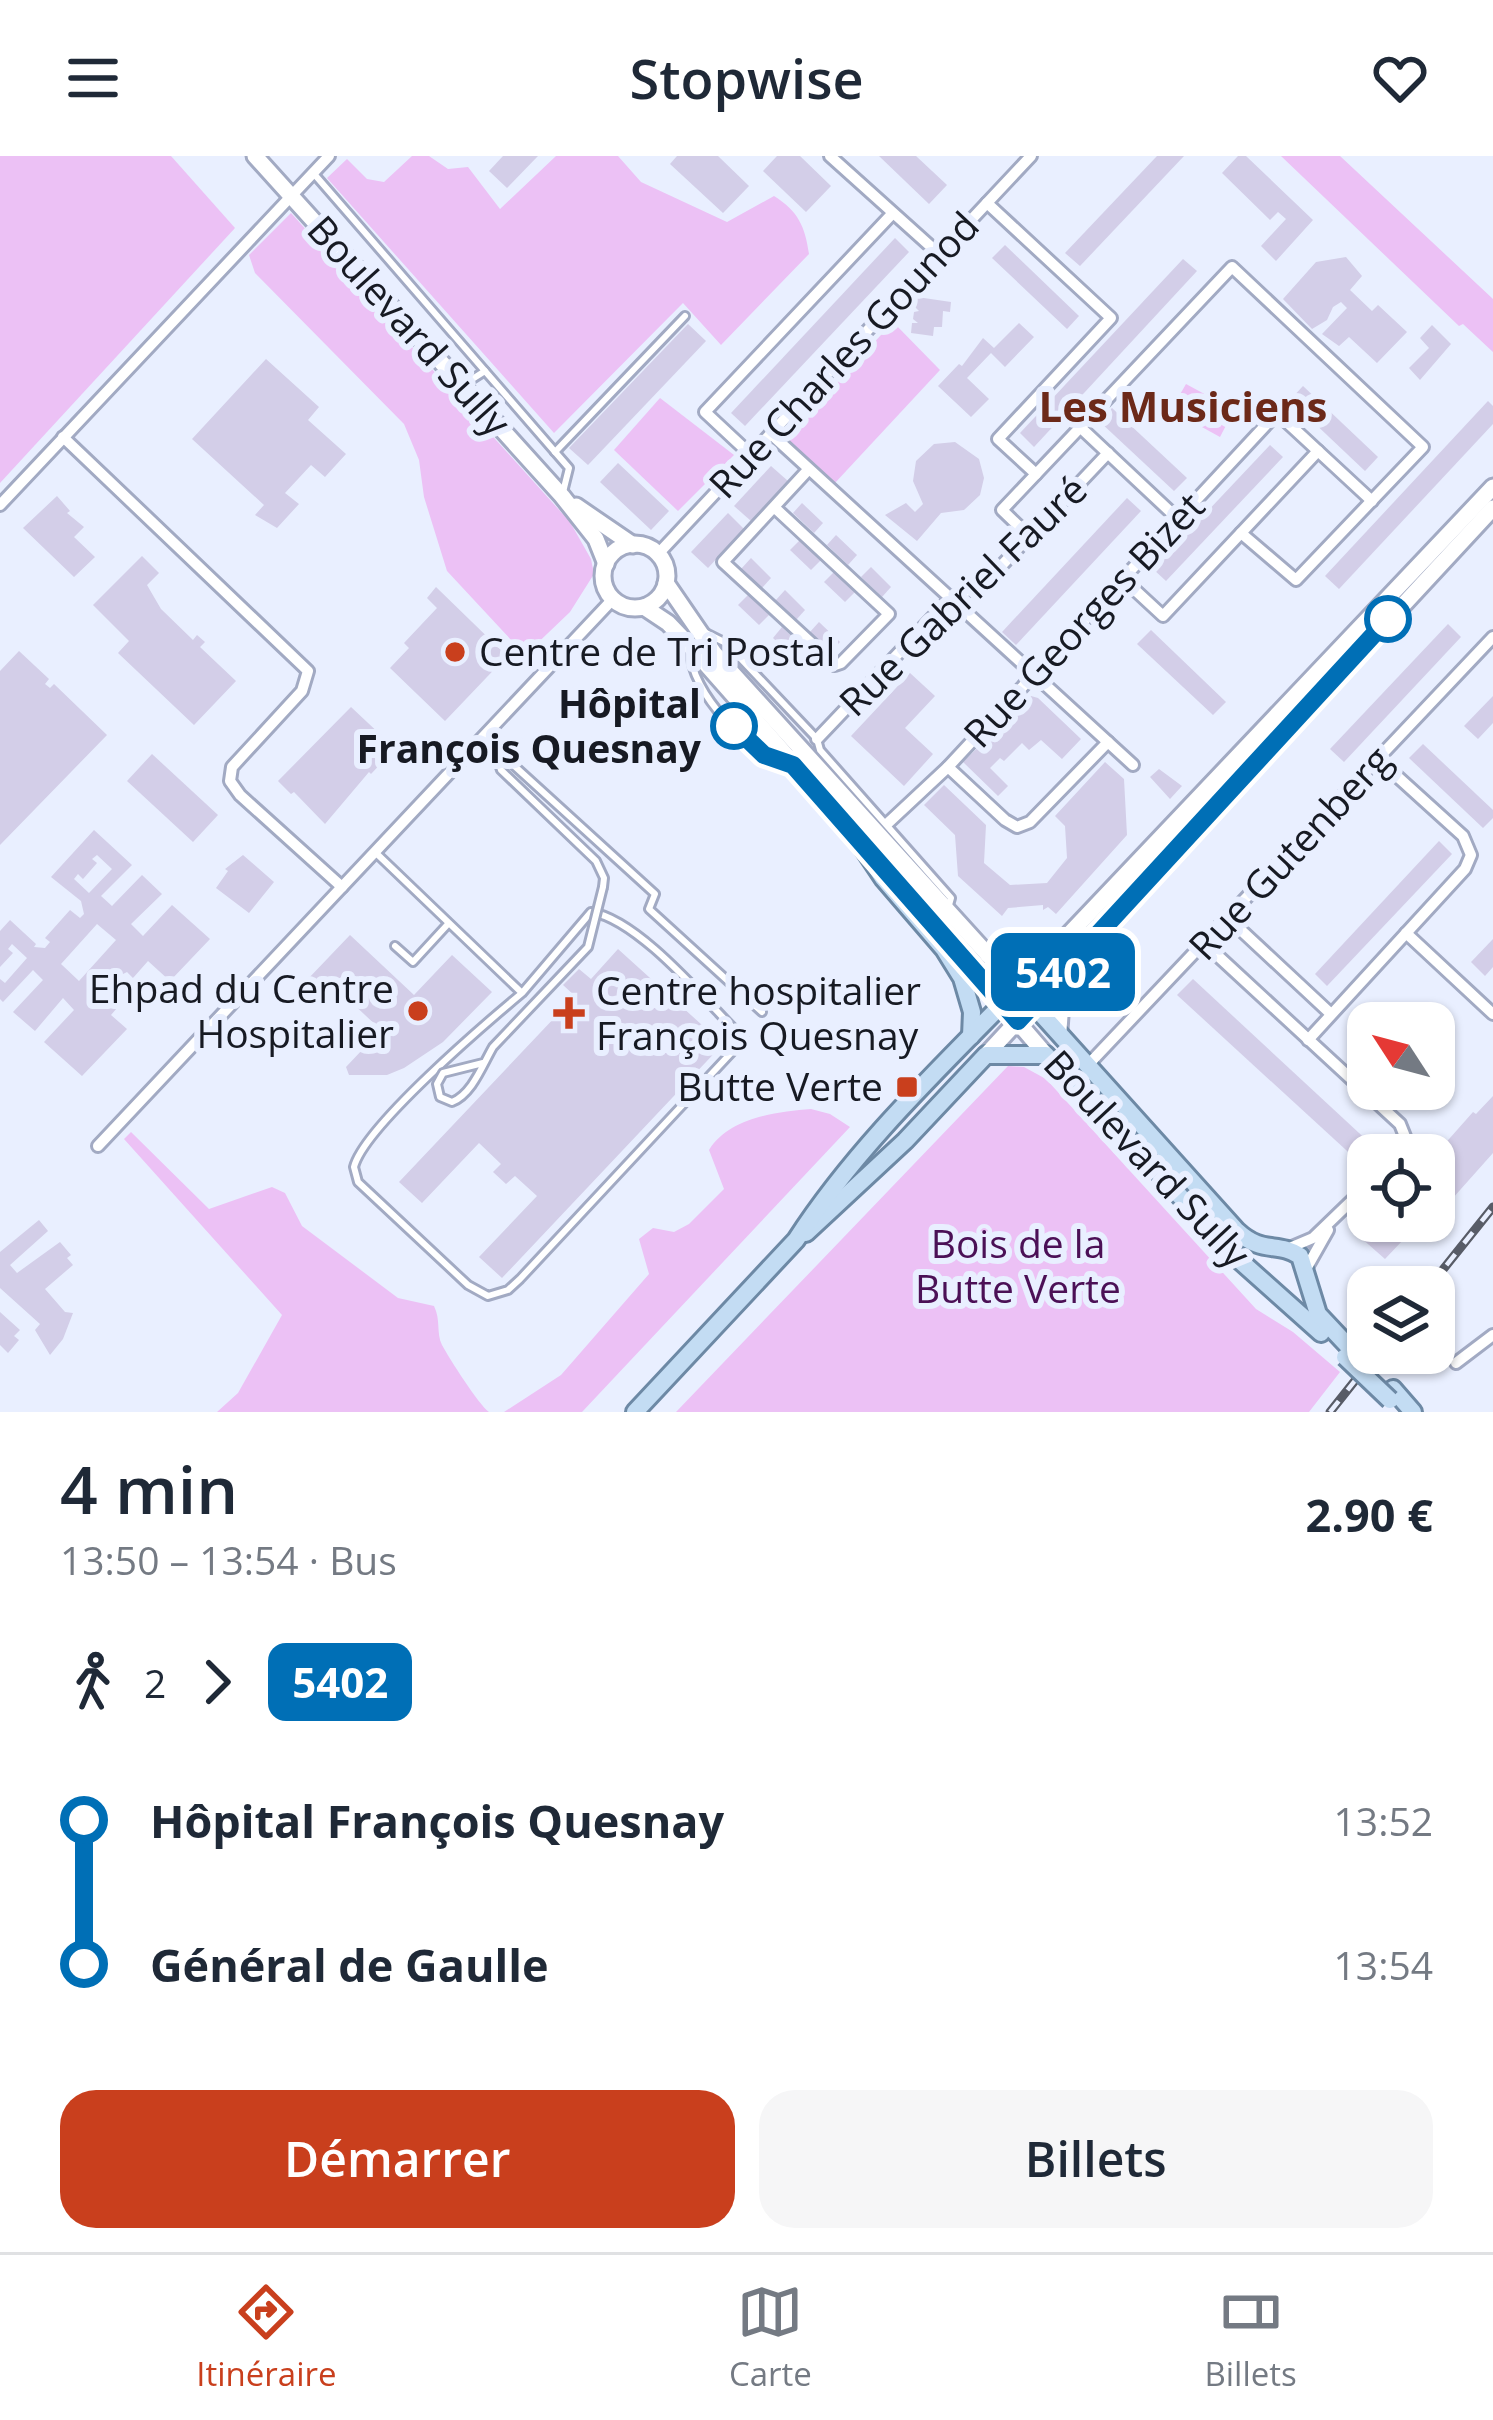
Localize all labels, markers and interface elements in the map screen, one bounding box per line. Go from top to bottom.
text: Stopwise [629,41,864,115]
icon: menu [60,45,126,111]
icon: heart [1367,45,1433,111]
street label: Rue Charles Gounod [696,199,990,509]
street label: Boulevard Sully [297,203,524,447]
district label: Les Musiciens [1039,377,1327,434]
street label: Rue Gabriel Fauré [827,463,1097,727]
street label: Rue Georges Bizet [951,480,1215,758]
unlabelled marker [1366,597,1410,641]
place label: Centre de Tri Postal [479,624,835,677]
marker: Centre de Tri Postal [442,639,468,665]
place label: Hôpital François Quesnay [357,676,702,774]
marker: Hôpital François Quesnay [712,704,756,748]
street label: Rue Gutenberg [1176,733,1402,971]
line badge: 5402 [979,933,1147,1011]
text: 5402 [1015,943,1111,1000]
place label: Ehpad du Centre Hospitalier [89,961,394,1059]
place label: Centre hospitalier François Quesnay [596,963,921,1061]
marker: Centre hospitalier François Quesnay [553,997,585,1029]
marker: Ehpad du Centre Hospitalier [405,998,431,1024]
north arrow [1347,1002,1455,1110]
map controls [1347,1002,1455,1374]
street label: Boulevard Sully [1033,1038,1263,1279]
place label: Butte Verte [677,1059,883,1112]
marker: Butte Verte [894,1074,920,1100]
button: locate [1347,1134,1455,1242]
park label: Bois de la Butte Verte [915,1216,1121,1314]
button: layers [1347,1266,1455,1374]
text: 4 min [60,1443,238,1533]
text: 2.90 € [1306,1484,1433,1545]
text: 13:50 – 13:54 · Bus [60,1533,397,1586]
icon: walk [60,1649,126,1715]
icon: forward [184,1649,250,1715]
text: 5402 [292,1653,388,1710]
text: 2 [144,1656,166,1709]
text: Hôpital François Quesnay [150,1790,724,1851]
text: 13:52 [1334,1794,1433,1847]
text: Général de Gaulle [150,1934,549,1995]
text: 13:54 [1334,1938,1433,1991]
button: Démarrer [60,2090,735,2228]
button: Billets [759,2090,1433,2228]
tab: Itinéraire [196,2279,337,2396]
tab: Carte [729,2279,812,2396]
tab: Billets [1204,2279,1297,2396]

